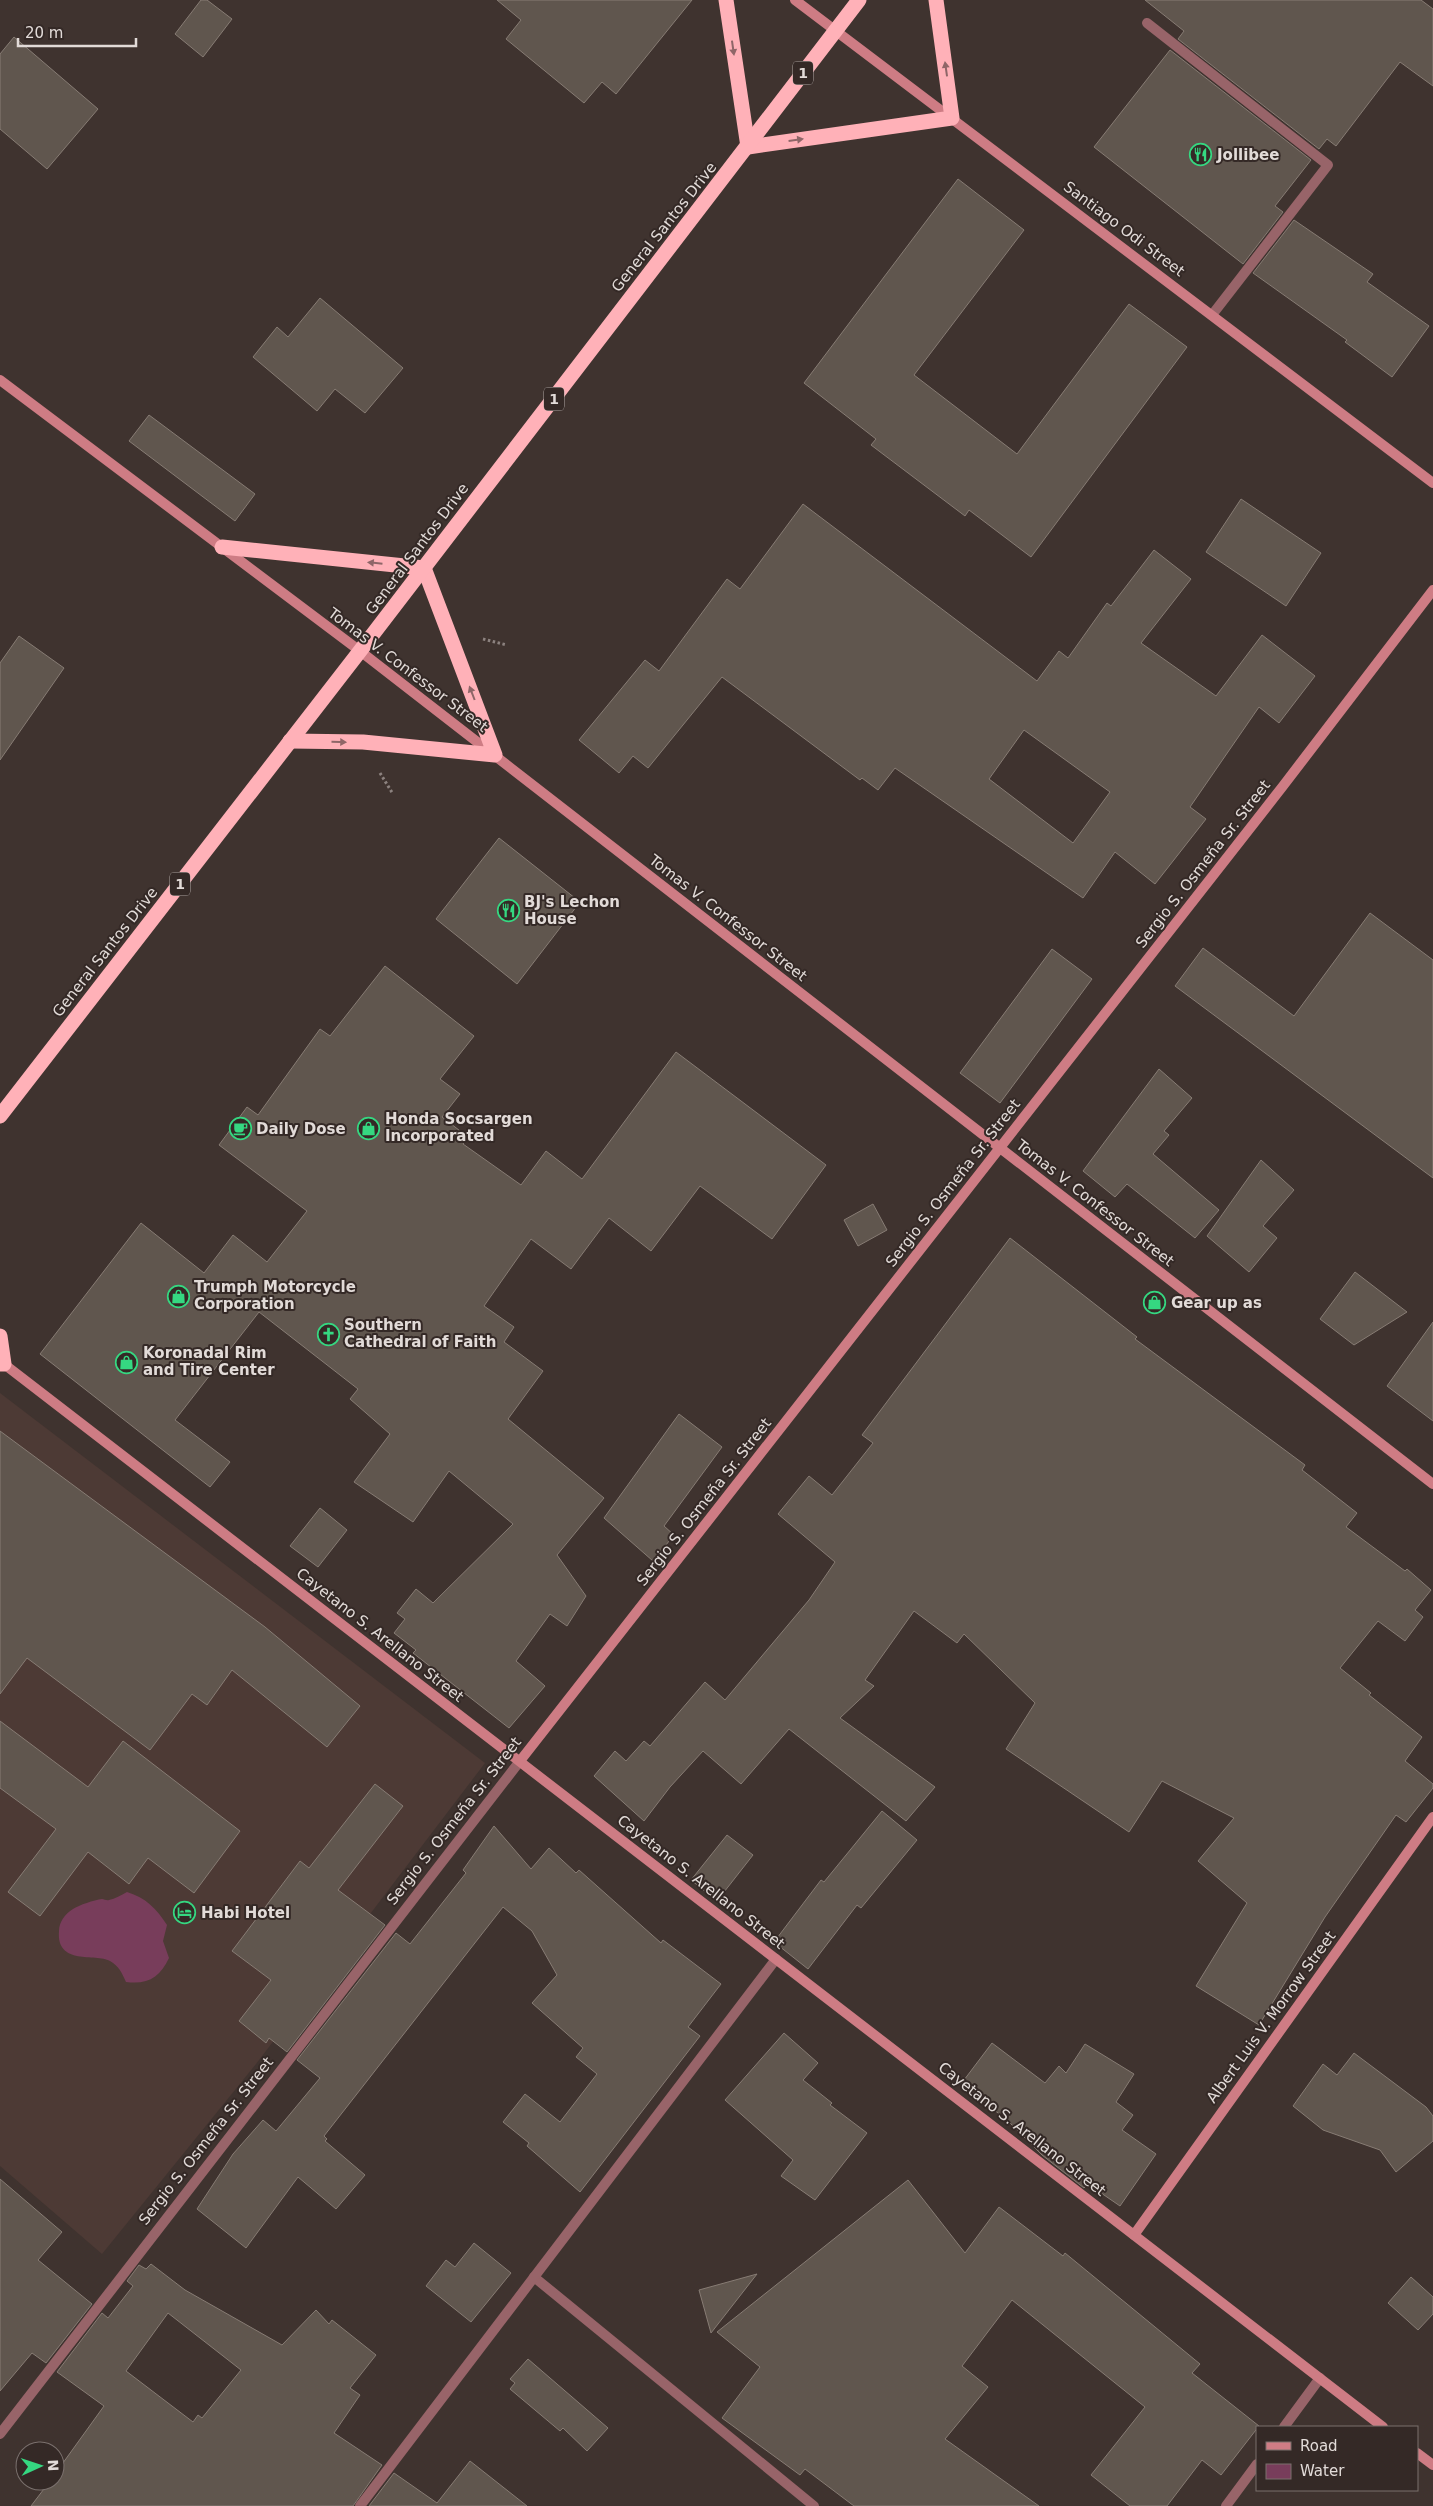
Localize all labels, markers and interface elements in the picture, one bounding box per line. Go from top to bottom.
scale bar [18,15,135,47]
text: 20 m [25,24,63,42]
one-way arrow [729,41,737,57]
one-way arrow [941,61,949,77]
road number: 1 [793,62,813,84]
one-way arrow [788,135,804,143]
restaurant icon: Jollibee [1189,143,1213,167]
place label: Jollibee [1216,146,1279,164]
street label: General Santos Drive [608,159,720,295]
street label: Santiago Odi Street [1060,178,1188,280]
road number: 1 [544,388,564,410]
street label: General Santos Drive [362,480,472,618]
one-way arrow [367,559,383,567]
street label: Tomas V. Confessor Street [324,604,491,736]
one-way arrow [467,686,475,700]
one-way arrow [331,738,347,746]
street label: Sergio S. Osmeña Sr. Street [1132,777,1274,951]
street label: Tomas V. Confessor Street [645,850,810,985]
road number: 1 [170,872,190,896]
street label: General Santos Drive [49,884,161,1020]
place label: BJ's Lechon House [524,893,620,928]
restaurant icon: BJ's Lechon House [496,899,520,923]
street label: Sergio S. Osmeña Sr. Street [882,1096,1024,1270]
place label: Honda Socsargen Incorporated [385,1110,533,1145]
shop icon: Honda Socsargen Incorporated [357,1116,381,1140]
cafe icon: Daily Dose [228,1117,252,1141]
place label: Daily Dose [256,1120,346,1138]
street label: Tomas V. Confessor Street [1012,1135,1177,1270]
place label: Trumph Motorcycle Corporation [194,1278,356,1313]
shop icon: Trumph Motorcycle Corporation [166,1284,190,1308]
shop icon: Gear up as [1143,1291,1167,1315]
place label: Gear up as [1171,1294,1262,1312]
place label: Southern Cathedral of Faith [344,1316,496,1351]
church icon: Southern Cathedral of Faith [316,1322,340,1346]
place label: Koronadal Rim and Tire Center [143,1344,275,1379]
shop icon: Koronadal Rim and Tire Center [115,1350,139,1374]
street label: Sergio S. Osmeña Sr. Street [633,1415,775,1589]
street label: Cayetano S. Arellano Street [293,1564,467,1706]
street label: Sergio S. Osmeña Sr. Street [383,1734,525,1908]
street label: Cayetano S. Arellano Street [614,1811,788,1953]
hotel icon: Habi Hotel [173,1901,197,1925]
place label: Habi Hotel [201,1904,290,1922]
street label: Albert Luis V. Morrow Street [1203,1928,1339,2106]
street label: Sergio S. Osmeña Sr. Street [135,2054,277,2228]
street label: Cayetano S. Arellano Street [935,2058,1109,2200]
legend [1256,2426,1418,2491]
text: Road [1300,2437,1338,2455]
north arrow [15,2441,65,2491]
text: N [45,2459,61,2472]
text: Water [1300,2462,1345,2480]

